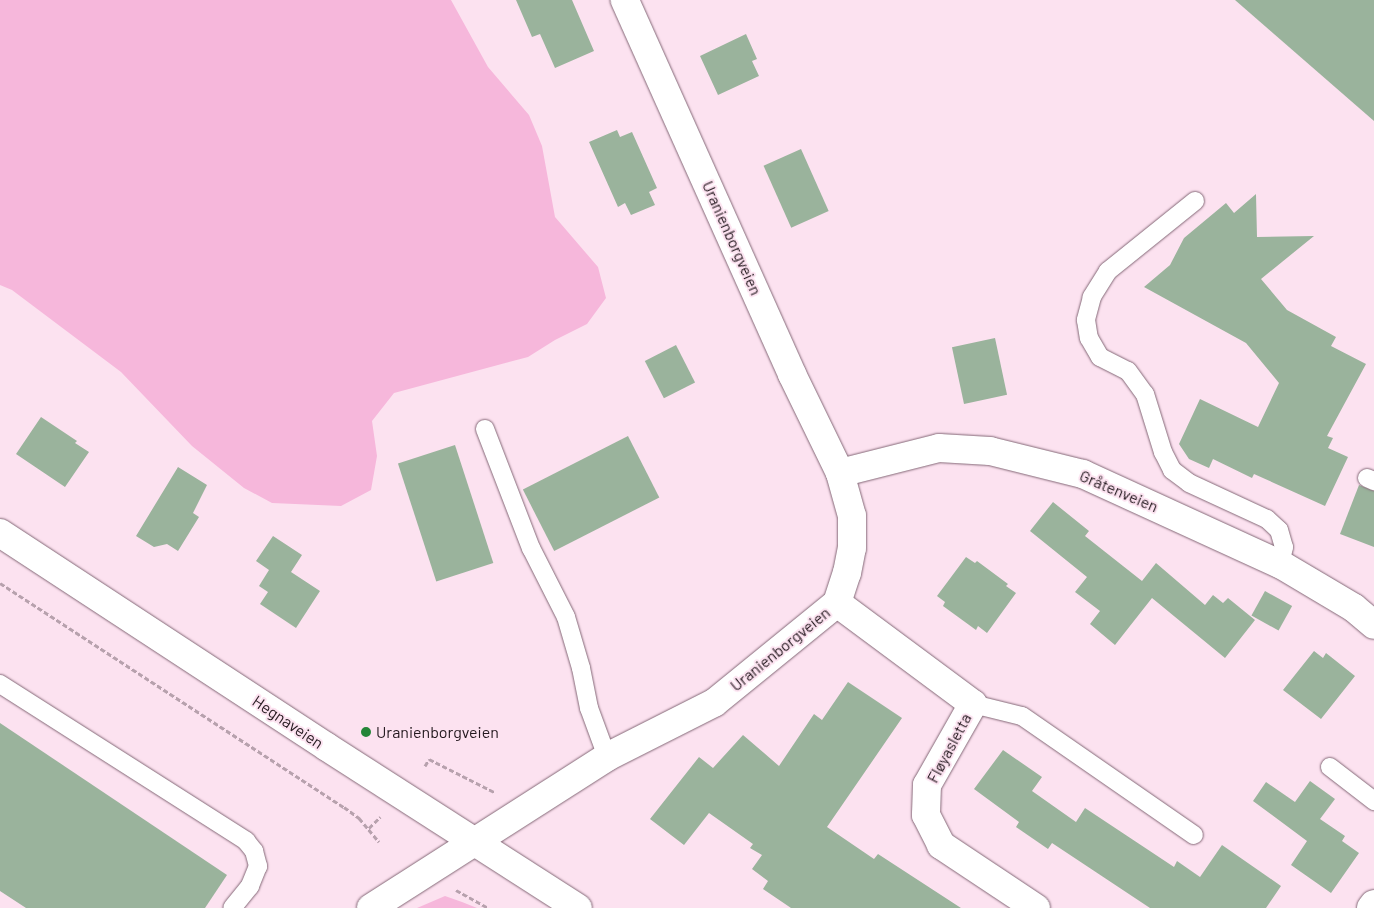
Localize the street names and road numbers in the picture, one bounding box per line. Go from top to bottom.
street label: Uranienborgveien [698,178,766,298]
street label: Gråtenveien [1077,466,1161,516]
street label: Uranienborgveien [726,603,834,695]
street label: Hegnaveien [249,691,327,753]
street label: Fløyasletta [923,710,975,786]

